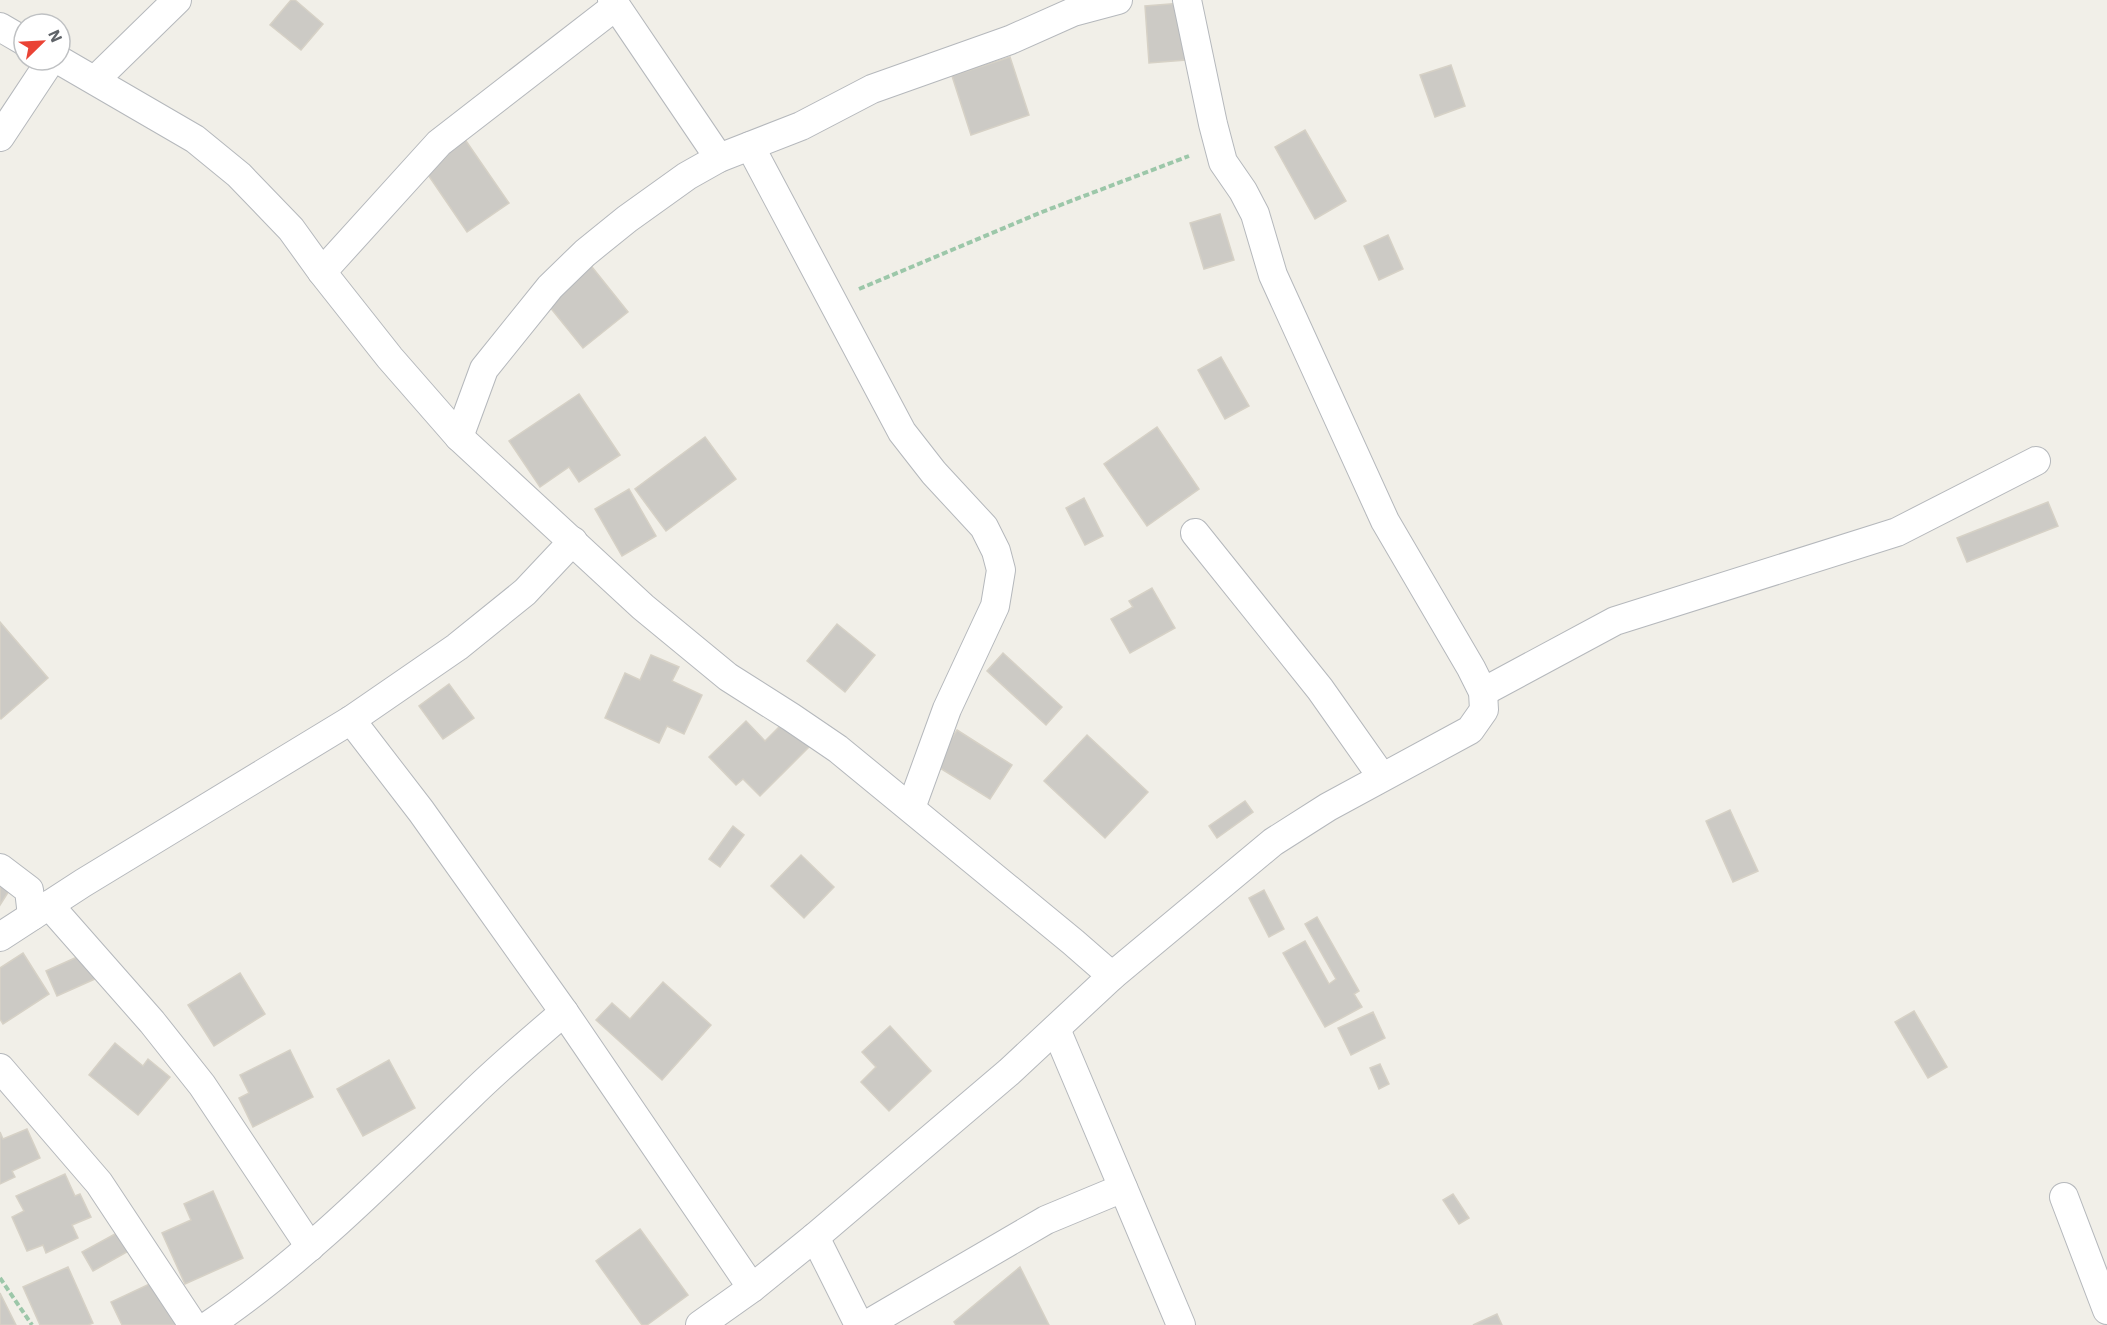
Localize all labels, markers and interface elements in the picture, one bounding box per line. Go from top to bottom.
north arrow [12,12,72,72]
text: N [44,27,67,45]

